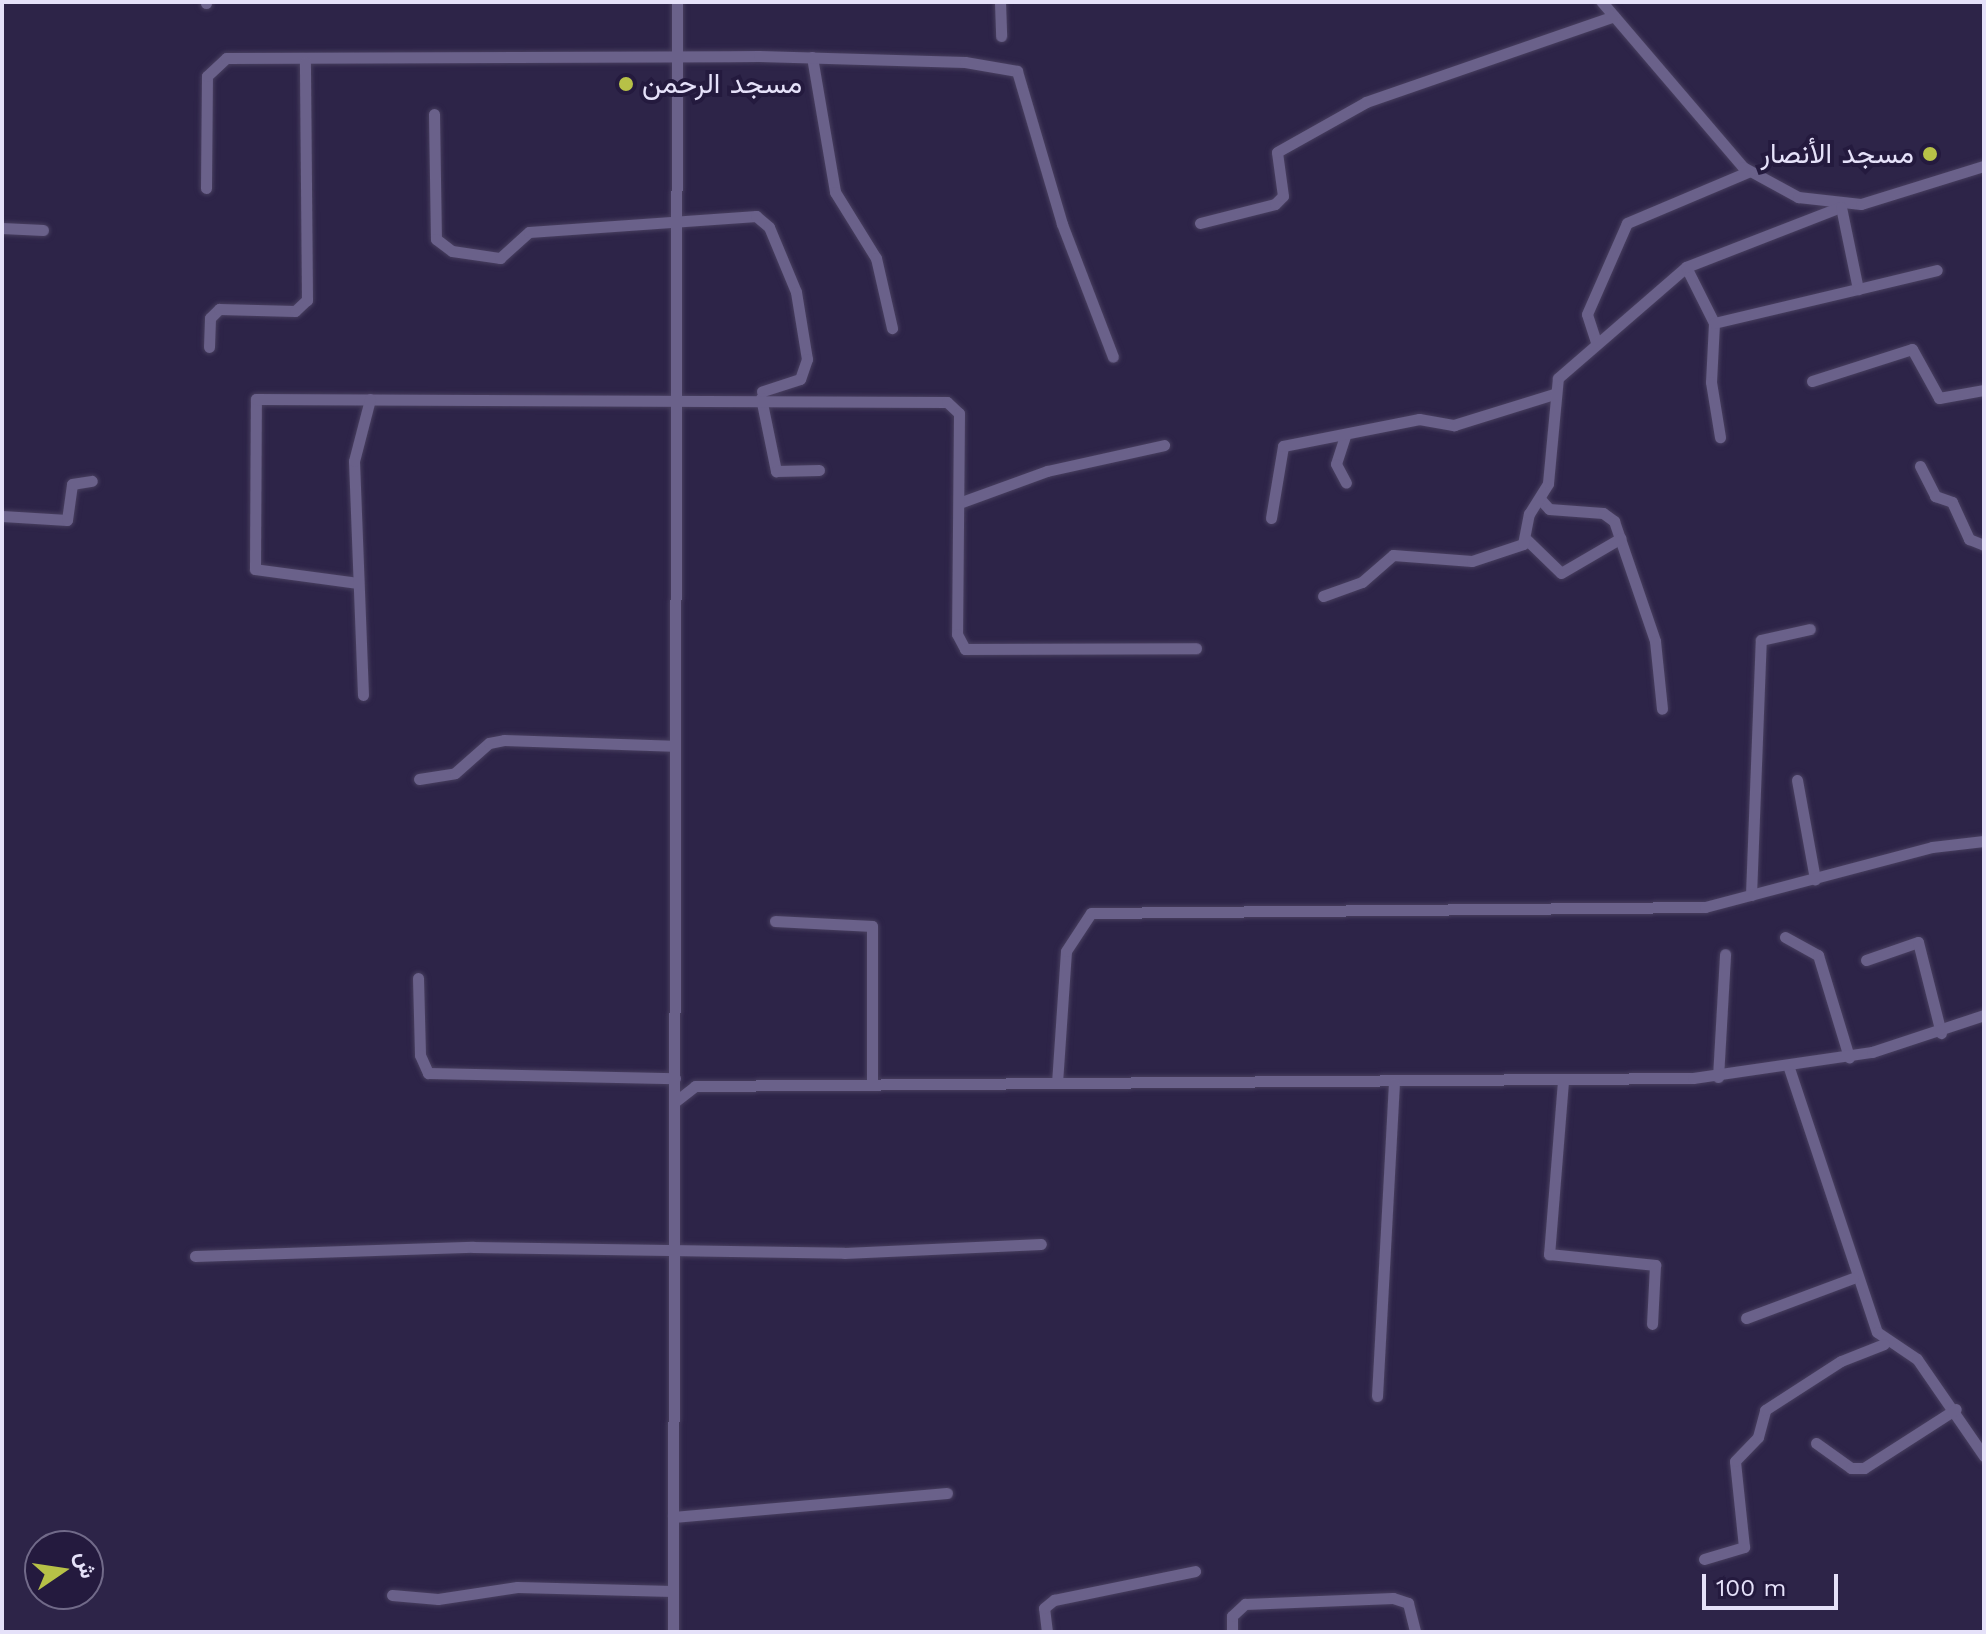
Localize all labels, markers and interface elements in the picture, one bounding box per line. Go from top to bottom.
place label: مسجد الرحمن [642,67,802,101]
marker: مسجد الرحمن [617,75,635,93]
place label: مسجد الأنصار [1761,137,1914,171]
marker: مسجد الأنصار [1921,145,1939,163]
north arrow [24,1530,104,1610]
text: ش [71,1549,101,1581]
scale bar [1706,1558,1842,1608]
text: 100 m [1716,1574,1786,1602]

